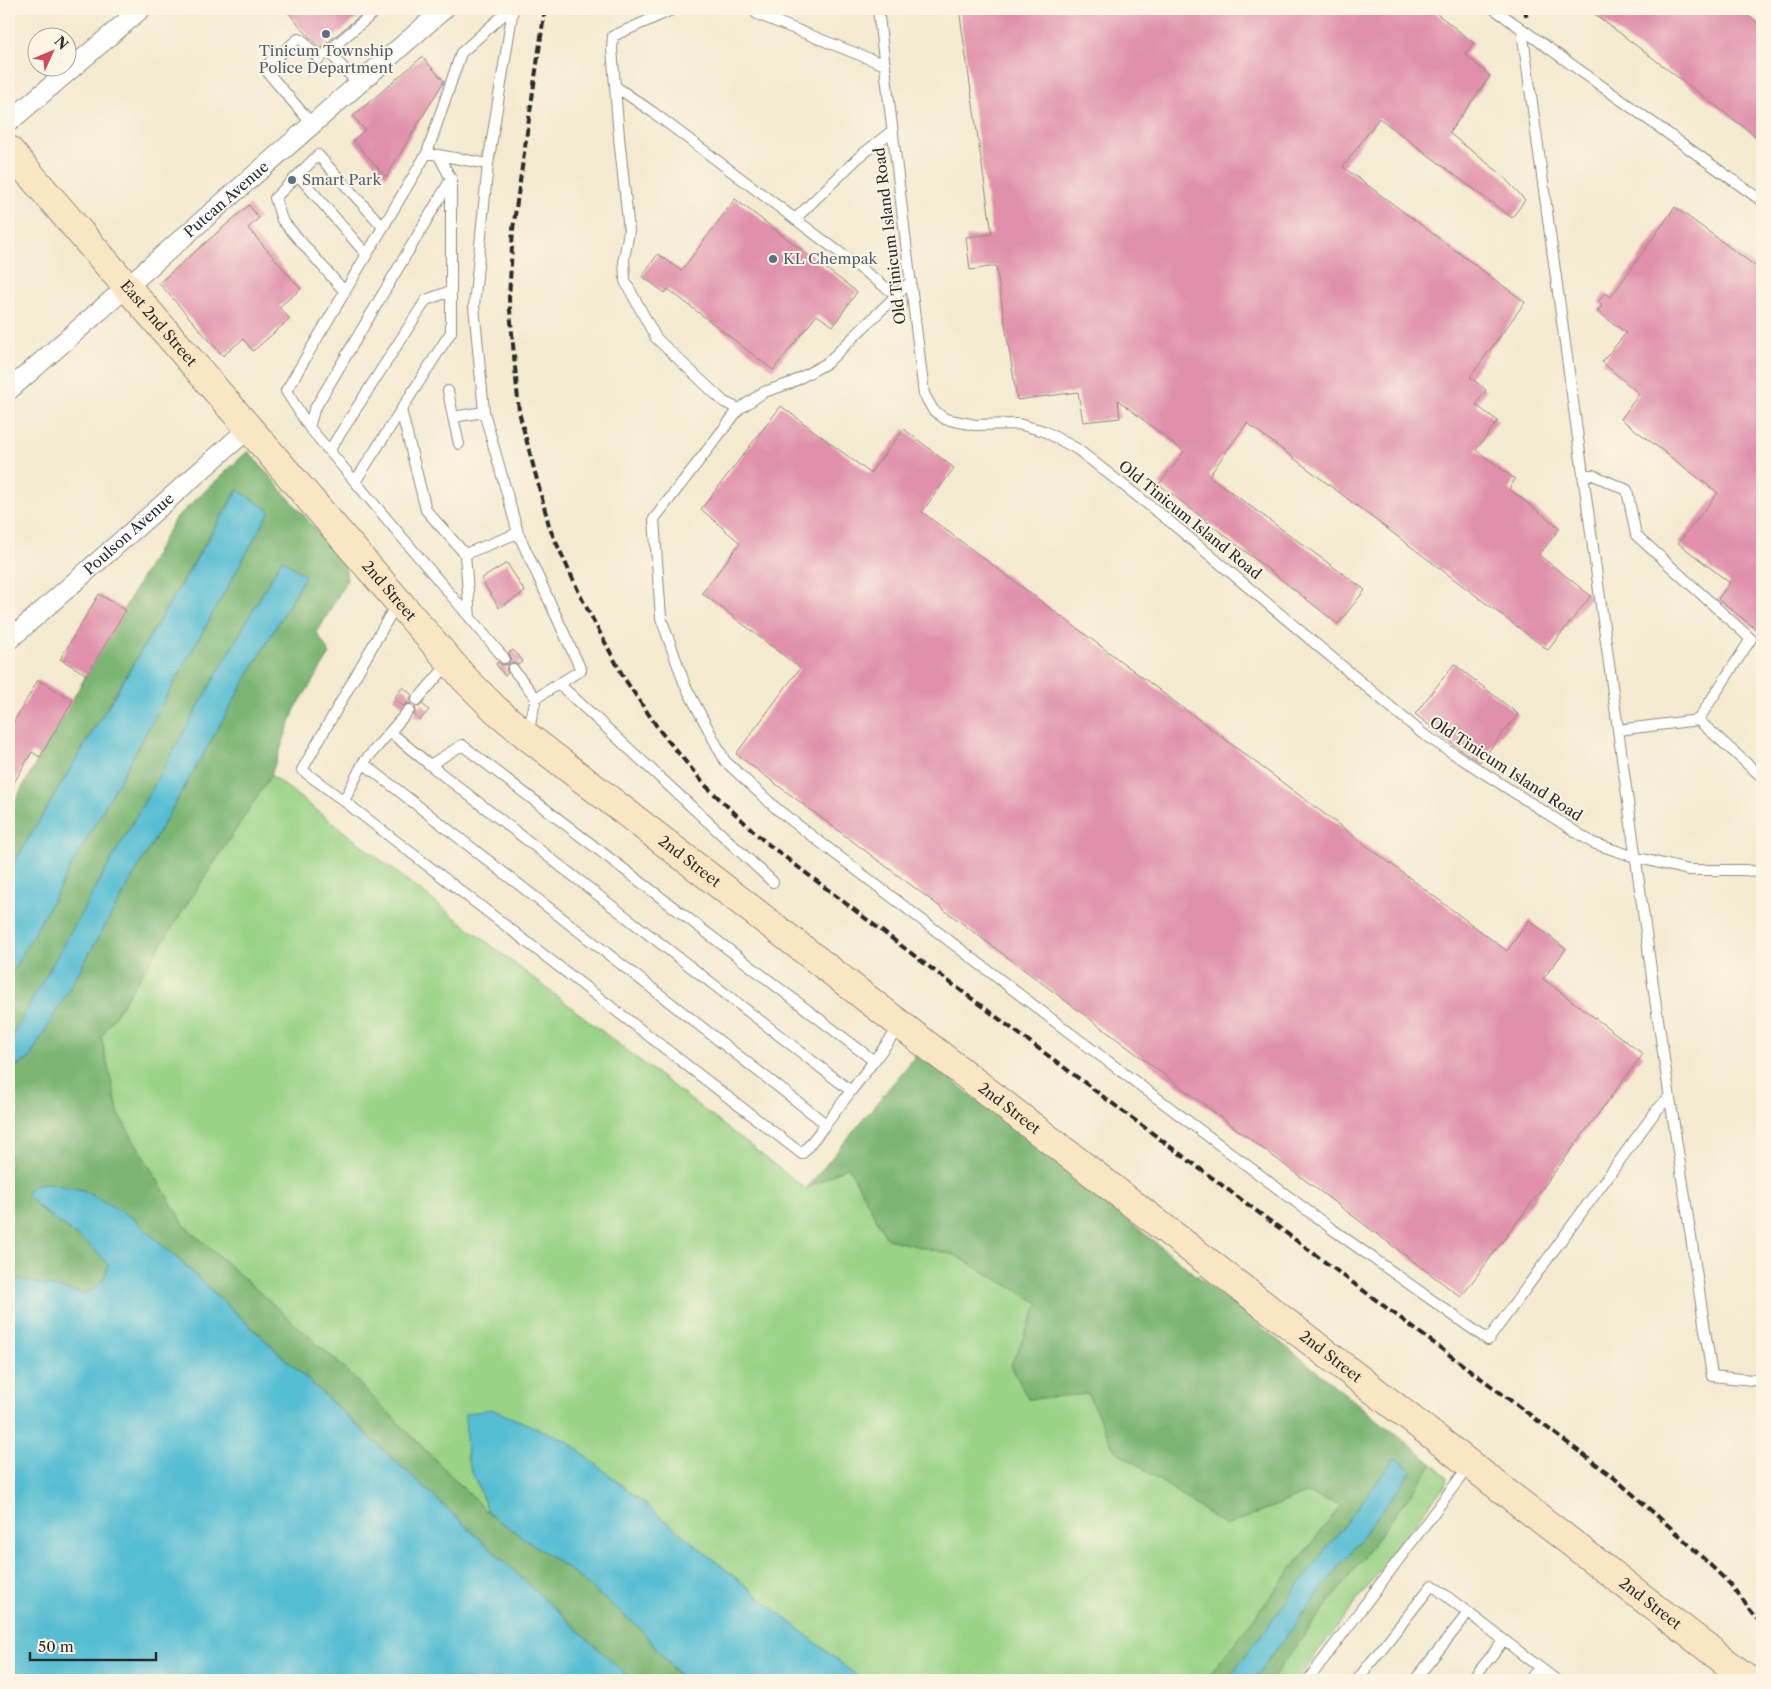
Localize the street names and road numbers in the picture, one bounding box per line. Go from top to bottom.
street label: Old Tinicum Island Road [869,146,910,326]
street label: Putcan Avenue [180,157,272,241]
street label: East 2nd Street [117,276,202,371]
street label: Old Tinicum Island Road [1115,456,1266,583]
street label: Poulson Avenue [79,489,178,579]
street label: 2nd Street [358,556,421,625]
street label: Old Tinicum Island Road [1426,712,1586,825]
street label: 2nd Street [655,831,725,892]
street label: 2nd Street [975,1078,1045,1139]
street label: 2nd Street [1296,1326,1366,1387]
street label: 2nd Street [1616,1573,1686,1634]

